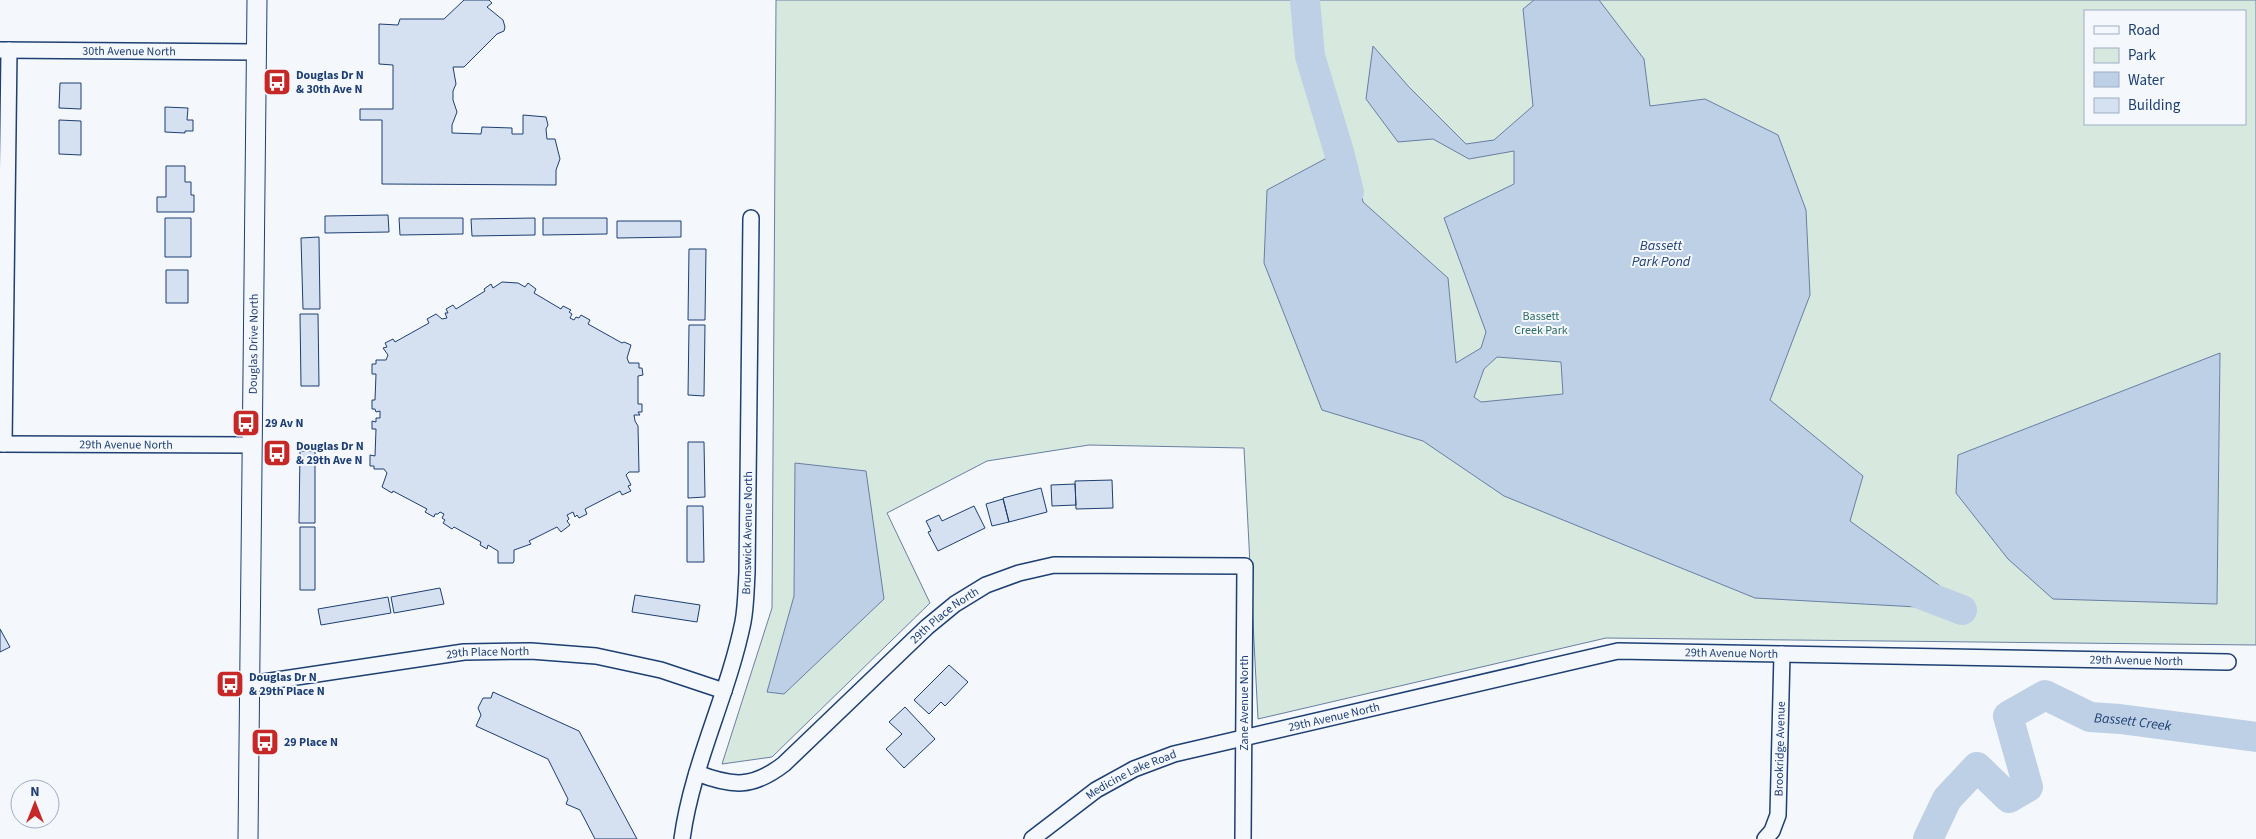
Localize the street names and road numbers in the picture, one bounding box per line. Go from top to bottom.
street label: 30th Avenue North [82,43,176,60]
street label: Douglas Drive North [245,294,263,394]
street label: 29th Avenue North [79,436,173,454]
street label: Brunswick Avenue North [738,471,757,595]
street label: 29th Place North [906,583,982,648]
street label: 29th Place North [445,643,529,664]
street label: 29th Avenue North [1685,644,1778,663]
street label: 29th Avenue North [2090,652,2183,670]
street label: Zane Avenue North [1236,655,1253,751]
street label: 29th Avenue North [1287,699,1382,736]
street label: Brookridge Avenue [1770,701,1790,797]
street label: Medicine Lake Road [1082,746,1179,804]

